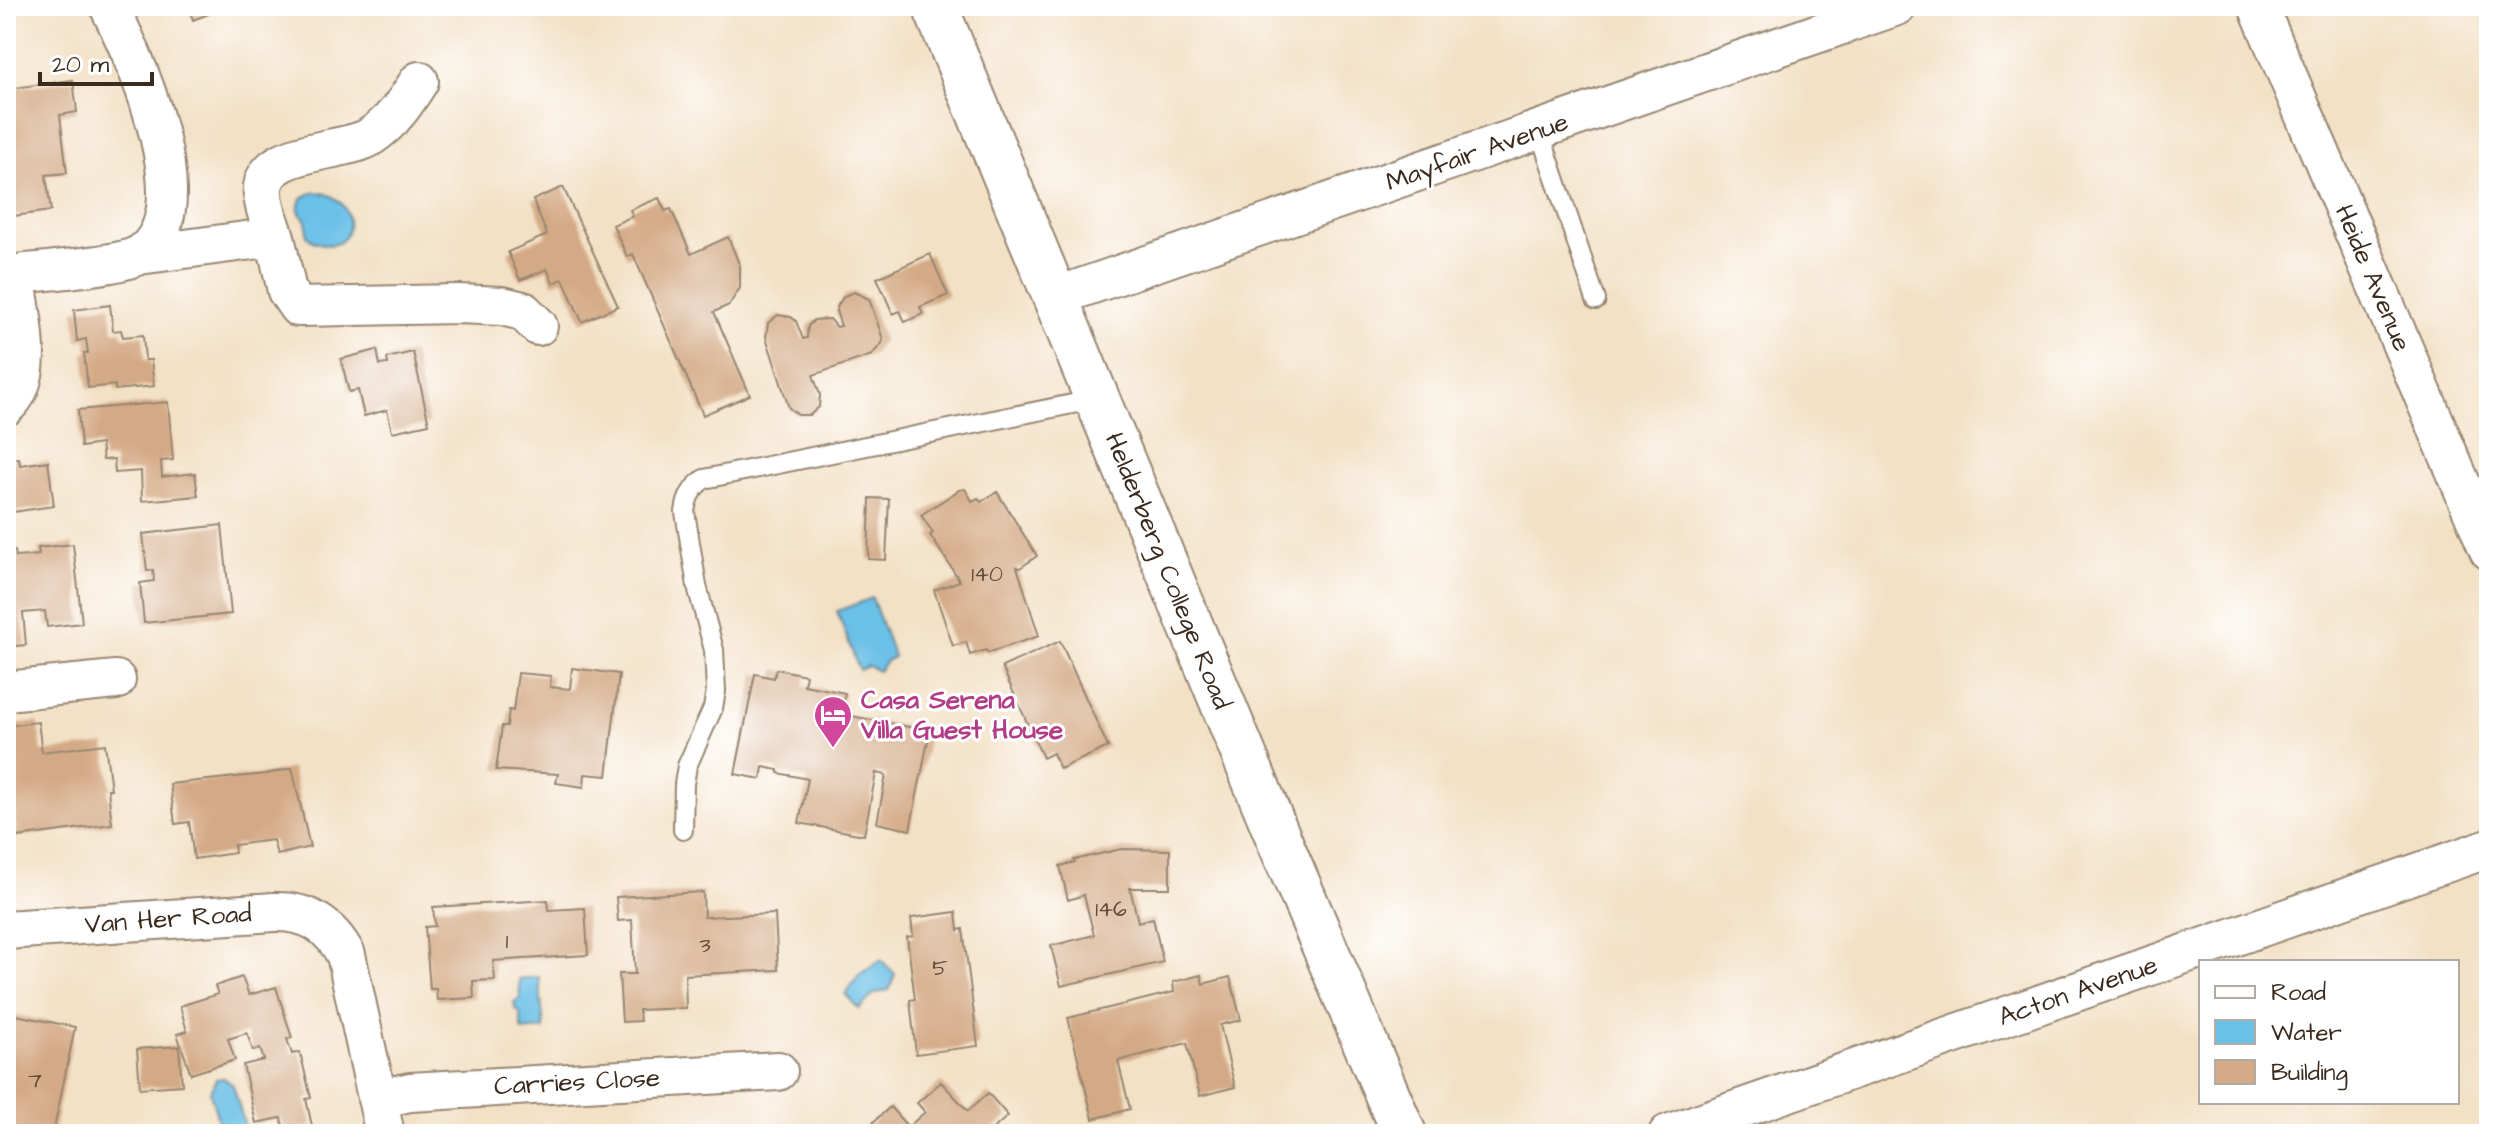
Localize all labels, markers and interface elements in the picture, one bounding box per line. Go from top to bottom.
scale bar [40,36,152,86]
text: 20 m [52,48,109,82]
street label: Mayfair Avenue [1381,104,1574,202]
street label: Heide Avenue [2326,199,2420,357]
street label: Helderberg College Road [1094,427,1240,715]
house number: 140 [971,559,1003,590]
place label: Casa Serena Villa Guest House [860,682,1063,748]
hotel icon: Casa Serena Villa Guest House [812,694,854,749]
house number: 146 [1095,894,1127,925]
street label: Van Her Road [83,895,253,943]
house number: 1 [506,926,509,957]
house number: 3 [699,930,711,961]
street label: Acton Avenue [1994,947,2162,1035]
house number: 5 [932,953,948,984]
legend [2199,960,2459,1104]
text: Road [2271,976,2326,1010]
text: Water [2271,1016,2342,1050]
text: Building [2271,1056,2348,1091]
street label: Carries Close [493,1060,661,1104]
house number: 7 [28,1065,42,1096]

